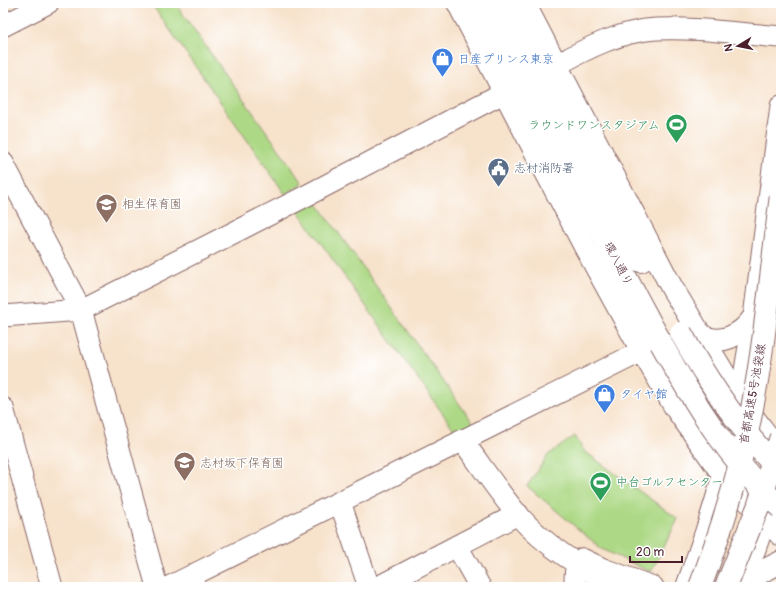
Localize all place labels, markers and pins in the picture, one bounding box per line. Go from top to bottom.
shop icon: 日産プリンス東京 [430,46,456,79]
place label: 日産プリンス東京 [458,52,554,67]
sports icon: ラウンドワンスタジアム [663,112,689,145]
place label: ラウンドワンスタジアム [528,118,660,133]
public building icon: 志村消防署 [486,155,512,188]
place label: 志村消防署 [514,161,574,176]
school or university icon: 相生保育園 [93,191,119,224]
place label: 相生保育園 [122,197,182,212]
shop icon: タイヤ館 [591,381,617,414]
place label: タイヤ館 [620,387,668,402]
school or university icon: 志村坂下保育園 [171,450,197,483]
place label: 志村坂下保育園 [200,456,284,471]
sports icon: 中台ゴルフセンター [588,469,614,502]
place label: 中台ゴルフセンター [616,475,723,490]

